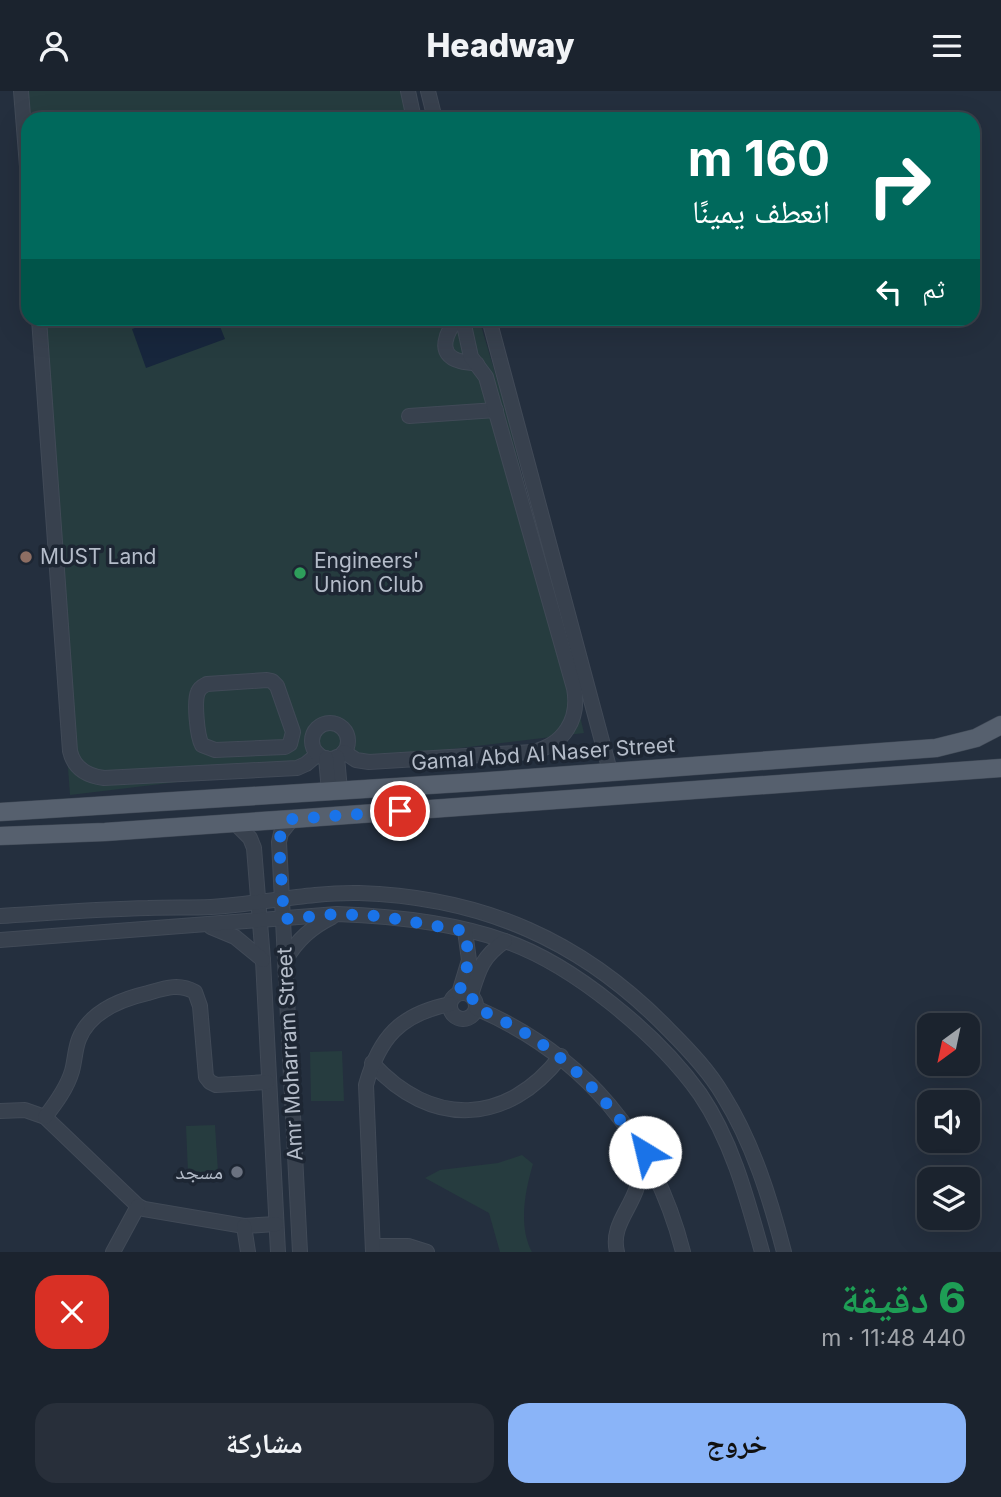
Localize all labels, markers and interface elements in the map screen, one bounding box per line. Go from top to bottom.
text: Headway [426,26,575,65]
icon: person [35,27,73,65]
icon: menu [928,27,966,65]
text: 160 m [688,129,830,188]
icon: right [854,140,945,231]
text: انعطف يمينًا [692,192,830,231]
icon: left [870,273,908,311]
text: ثم [922,273,945,304]
place label: MUST Land [40,544,156,569]
place label: Engineers' Union Club [314,548,424,597]
marker: MUST Land [18,549,34,565]
marker: Engineers' Union Club [292,565,308,581]
street label: Gamal Abd Al Naser Street [410,732,676,775]
pin [370,781,430,841]
icon: arrive [381,792,419,830]
street label: Amr Moharram Street [271,946,308,1162]
north arrow [917,1013,980,1076]
map controls [917,1013,980,1230]
button: sound [917,1090,980,1153]
position arrow [608,1115,682,1189]
place label: مسجد [176,1159,223,1184]
marker: مسجد [229,1164,245,1180]
button: layers [917,1167,980,1230]
text: 6 دقيقة [841,1272,966,1323]
button: close [35,1275,109,1349]
text: 440 m · 11:48 [821,1324,966,1352]
button: مشاركة [35,1403,494,1483]
button: خروج [508,1403,966,1483]

